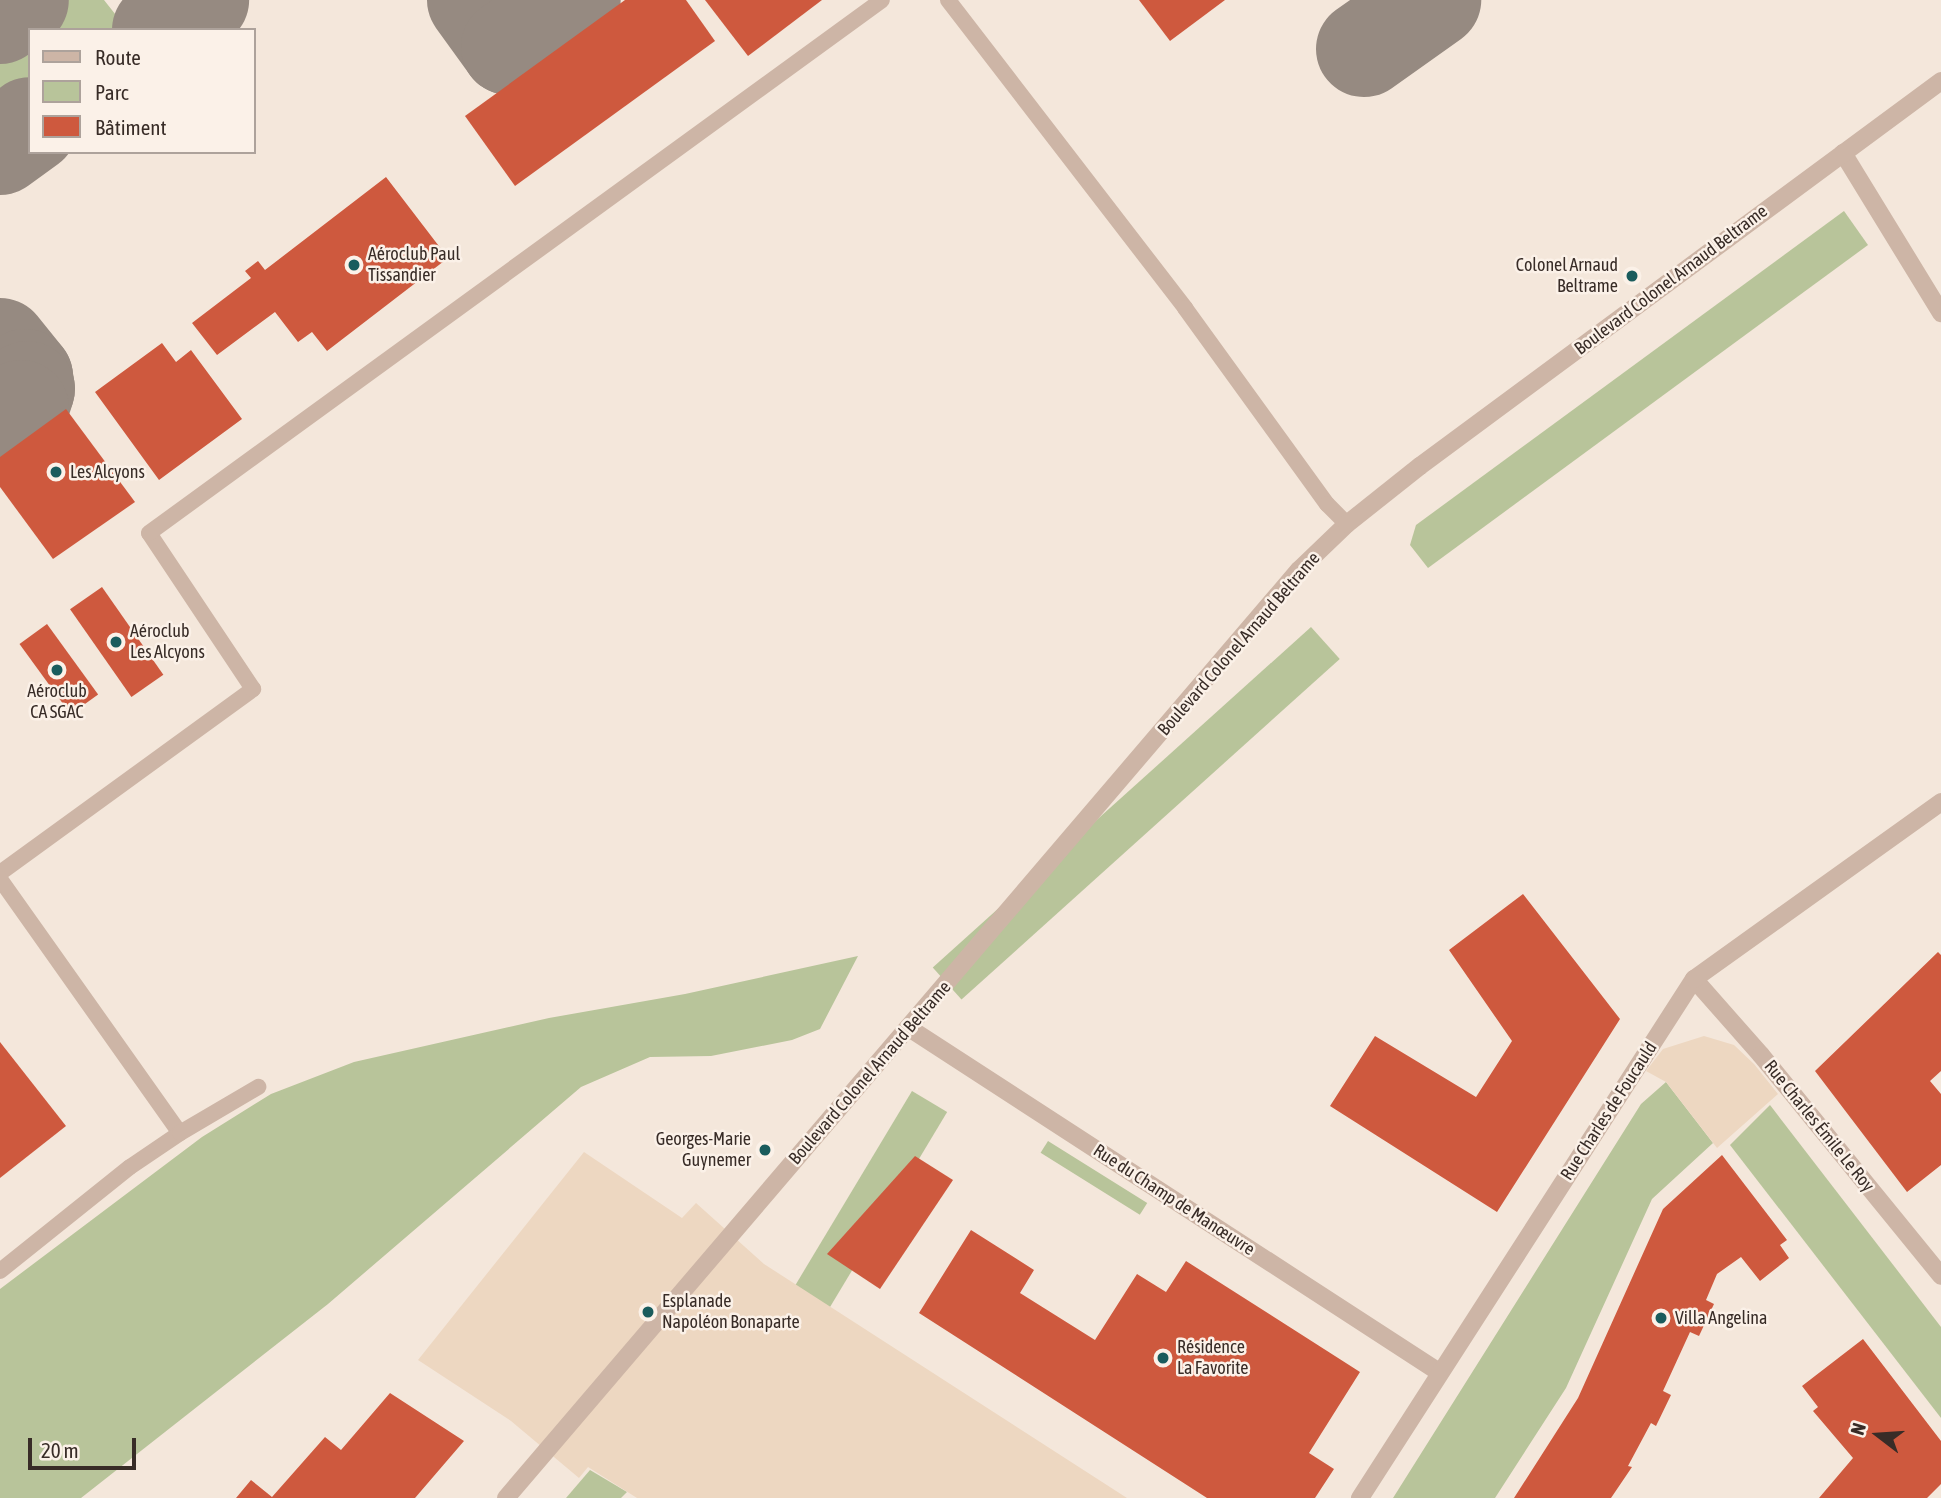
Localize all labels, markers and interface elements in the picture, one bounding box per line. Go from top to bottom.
legend [28,28,256,154]
text: Route [95,45,141,69]
text: Parc [95,80,129,104]
text: Bâtiment [95,115,166,139]
street label: Boulevard Colonel Arnaud Beltrame [1570,200,1772,360]
place label: Aéroclub Paul Tissandier [368,244,460,286]
place label: Colonel Arnaud Beltrame [1516,255,1618,298]
marker: Aéroclub Paul Tissandier [346,257,362,273]
marker: Colonel Arnaud Beltrame [1624,268,1640,284]
place label: Les Alcyons [70,461,145,483]
marker: Les Alcyons [48,464,64,480]
street label: Boulevard Colonel Arnaud Beltrame [1153,548,1325,740]
place label: Aéroclub Les Alcyons [130,621,205,664]
marker: Aéroclub Les Alcyons [108,634,124,650]
marker: Aéroclub CA SGAC [49,662,65,678]
place label: Aéroclub CA SGAC [27,681,87,724]
street label: Boulevard Colonel Arnaud Beltrame [784,977,956,1169]
street label: Rue Charles de Foucauld [1556,1038,1662,1184]
street label: Rue Charles Émile Le Roy [1759,1056,1879,1196]
place label: Georges-Marie Guynemer [656,1129,751,1172]
street label: Rue du Champ de Manœuvre [1089,1140,1259,1260]
marker: Georges-Marie Guynemer [757,1142,773,1158]
place label: Esplanade Napoléon Bonaparte [662,1291,800,1334]
marker: Esplanade Napoléon Bonaparte [640,1304,656,1320]
place label: Villa Angelina [1675,1307,1767,1329]
marker: Villa Angelina [1653,1310,1669,1326]
place label: Résidence La Favorite [1177,1337,1248,1380]
marker: Résidence La Favorite [1155,1350,1171,1366]
north arrow [1843,1400,1913,1470]
text: N [1846,1420,1870,1437]
scale bar [32,1424,140,1468]
text: 20 m [41,1438,79,1462]

